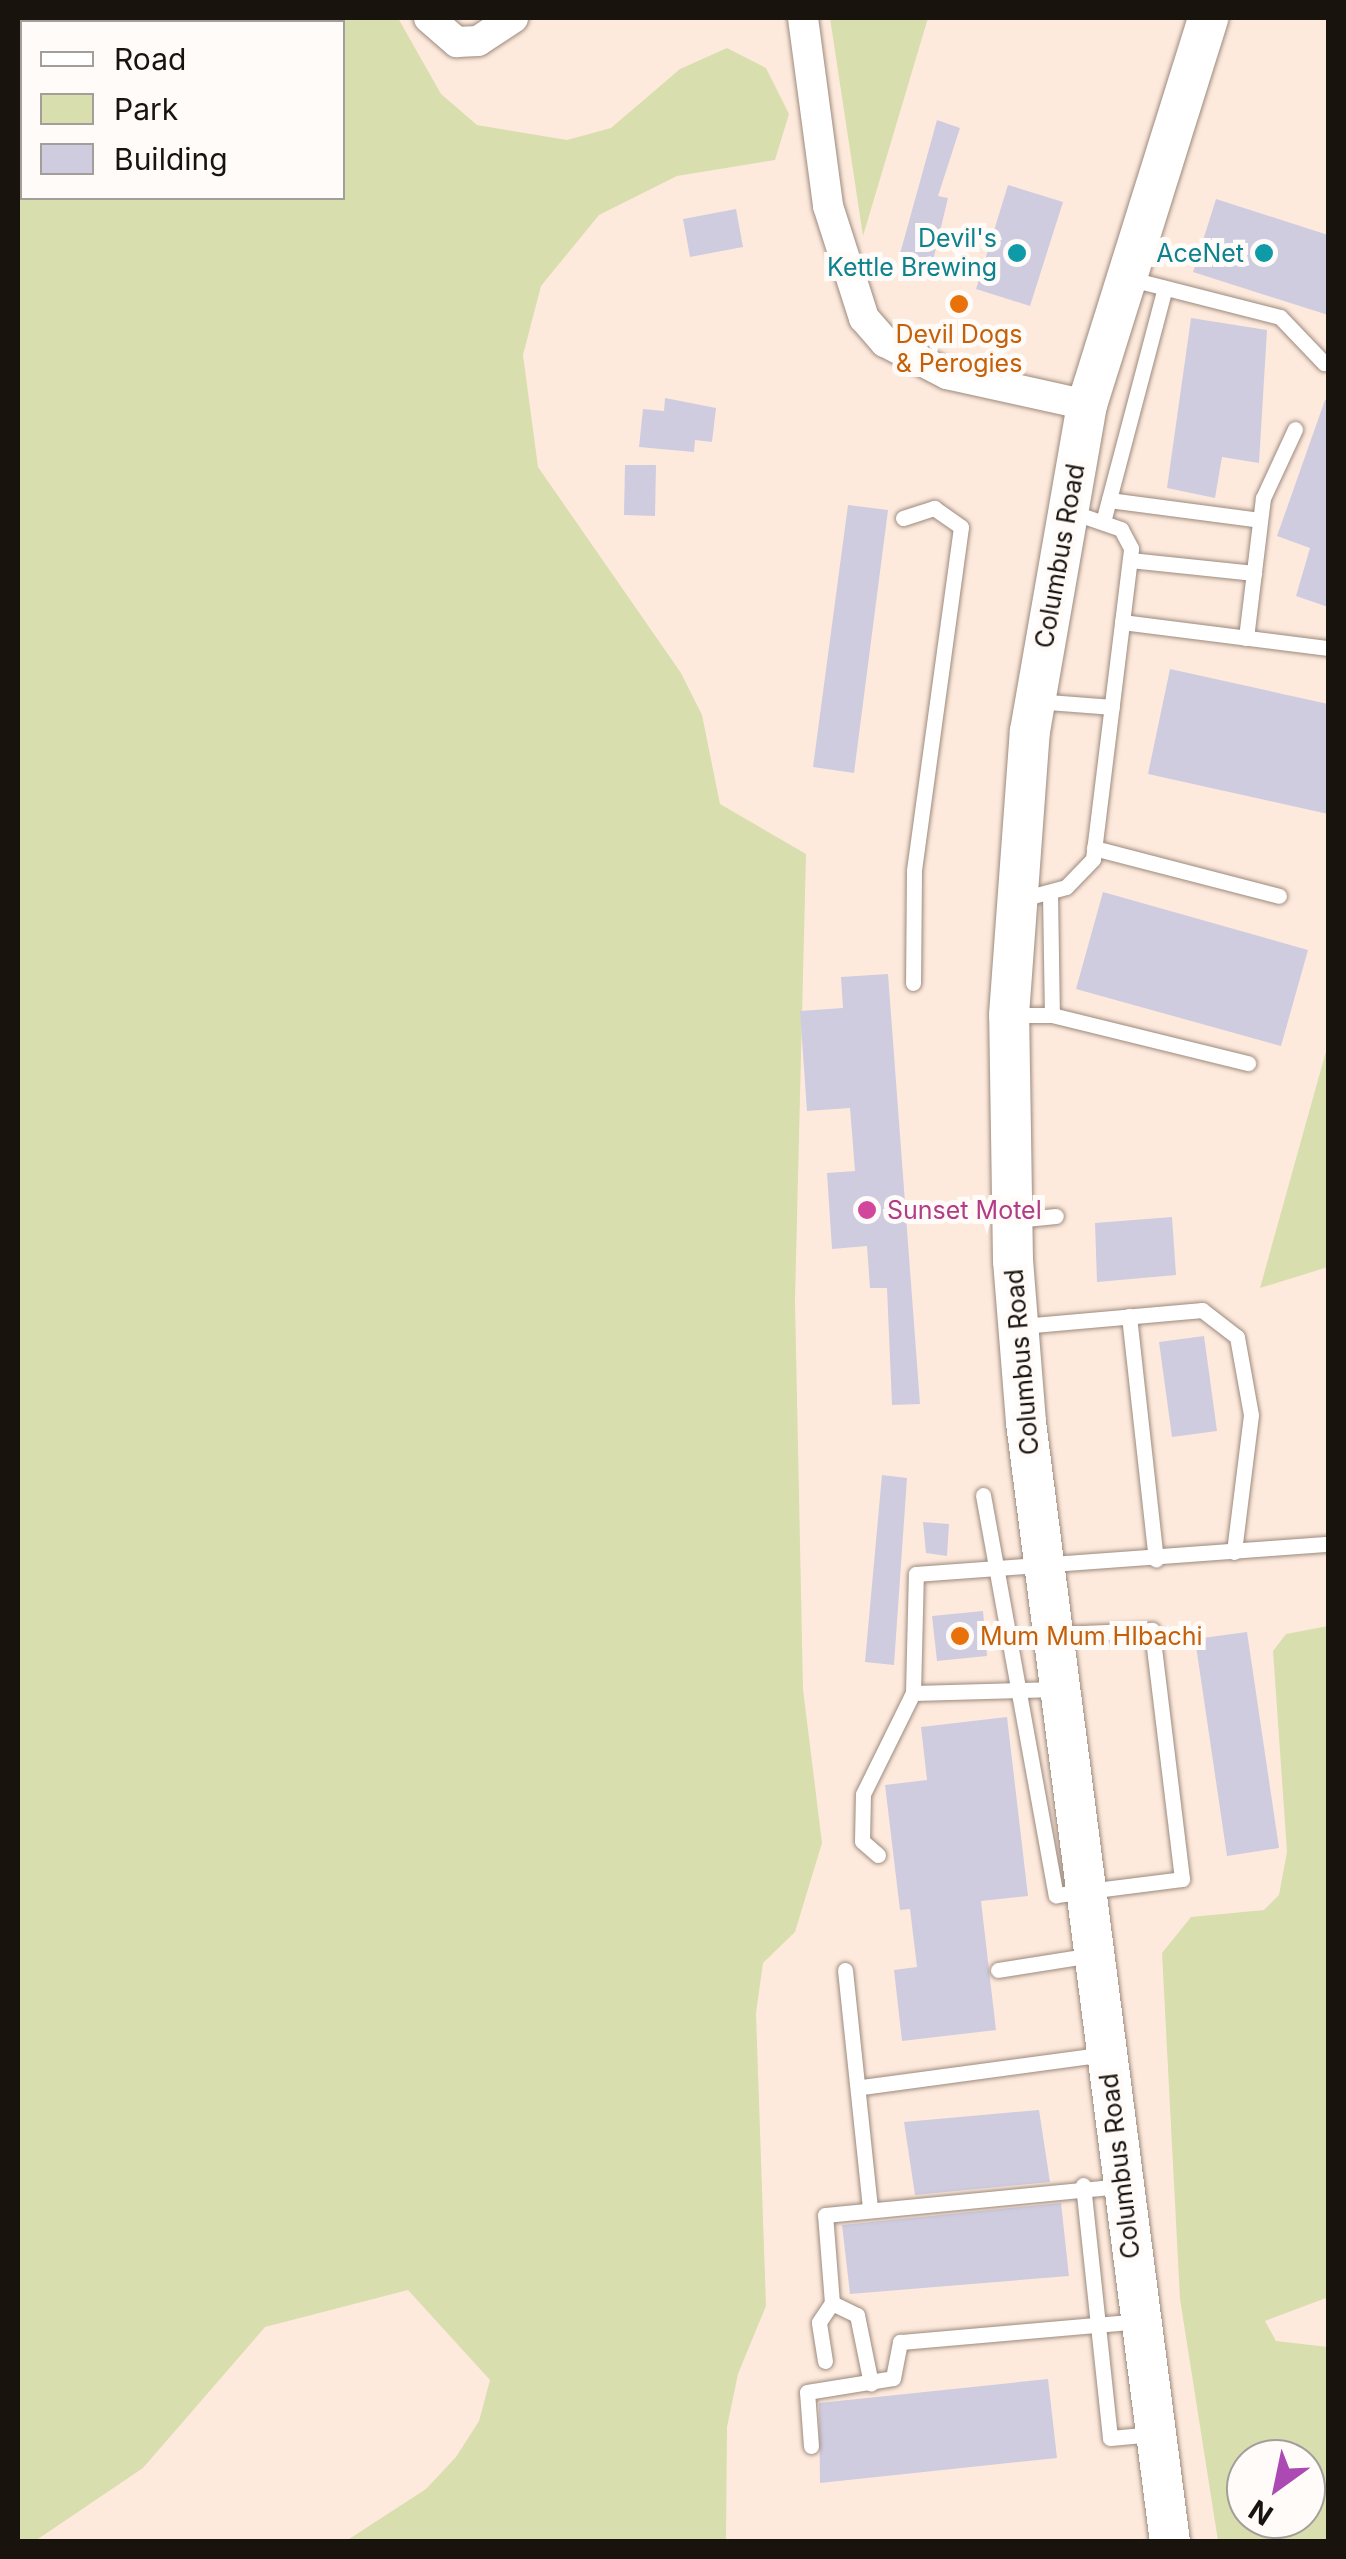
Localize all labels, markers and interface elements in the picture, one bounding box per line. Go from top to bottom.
legend [20,20,345,200]
text: Road [114,41,186,77]
text: Park [114,91,178,127]
text: Building [114,141,228,177]
place label: Devil's Kettle Brewing [827,224,997,283]
place label: AceNet [1156,238,1244,268]
marker: Devil's Kettle Brewing [1006,242,1028,264]
marker: AceNet [1253,242,1275,264]
marker: Devil Dogs & Perogies [948,293,970,315]
place label: Devil Dogs & Perogies [896,320,1022,379]
street label: Columbus Road [1029,462,1091,650]
place label: Sunset Motel [887,1195,1042,1225]
marker: Sunset Motel [856,1199,878,1221]
street label: Columbus Road [999,1268,1045,1456]
place label: Mum Mum HIbachi [980,1621,1203,1651]
marker: Mum Mum HIbachi [949,1625,971,1647]
street label: Columbus Road [1094,2072,1146,2260]
north arrow [1226,2439,1326,2539]
text: N [1243,2492,1279,2533]

